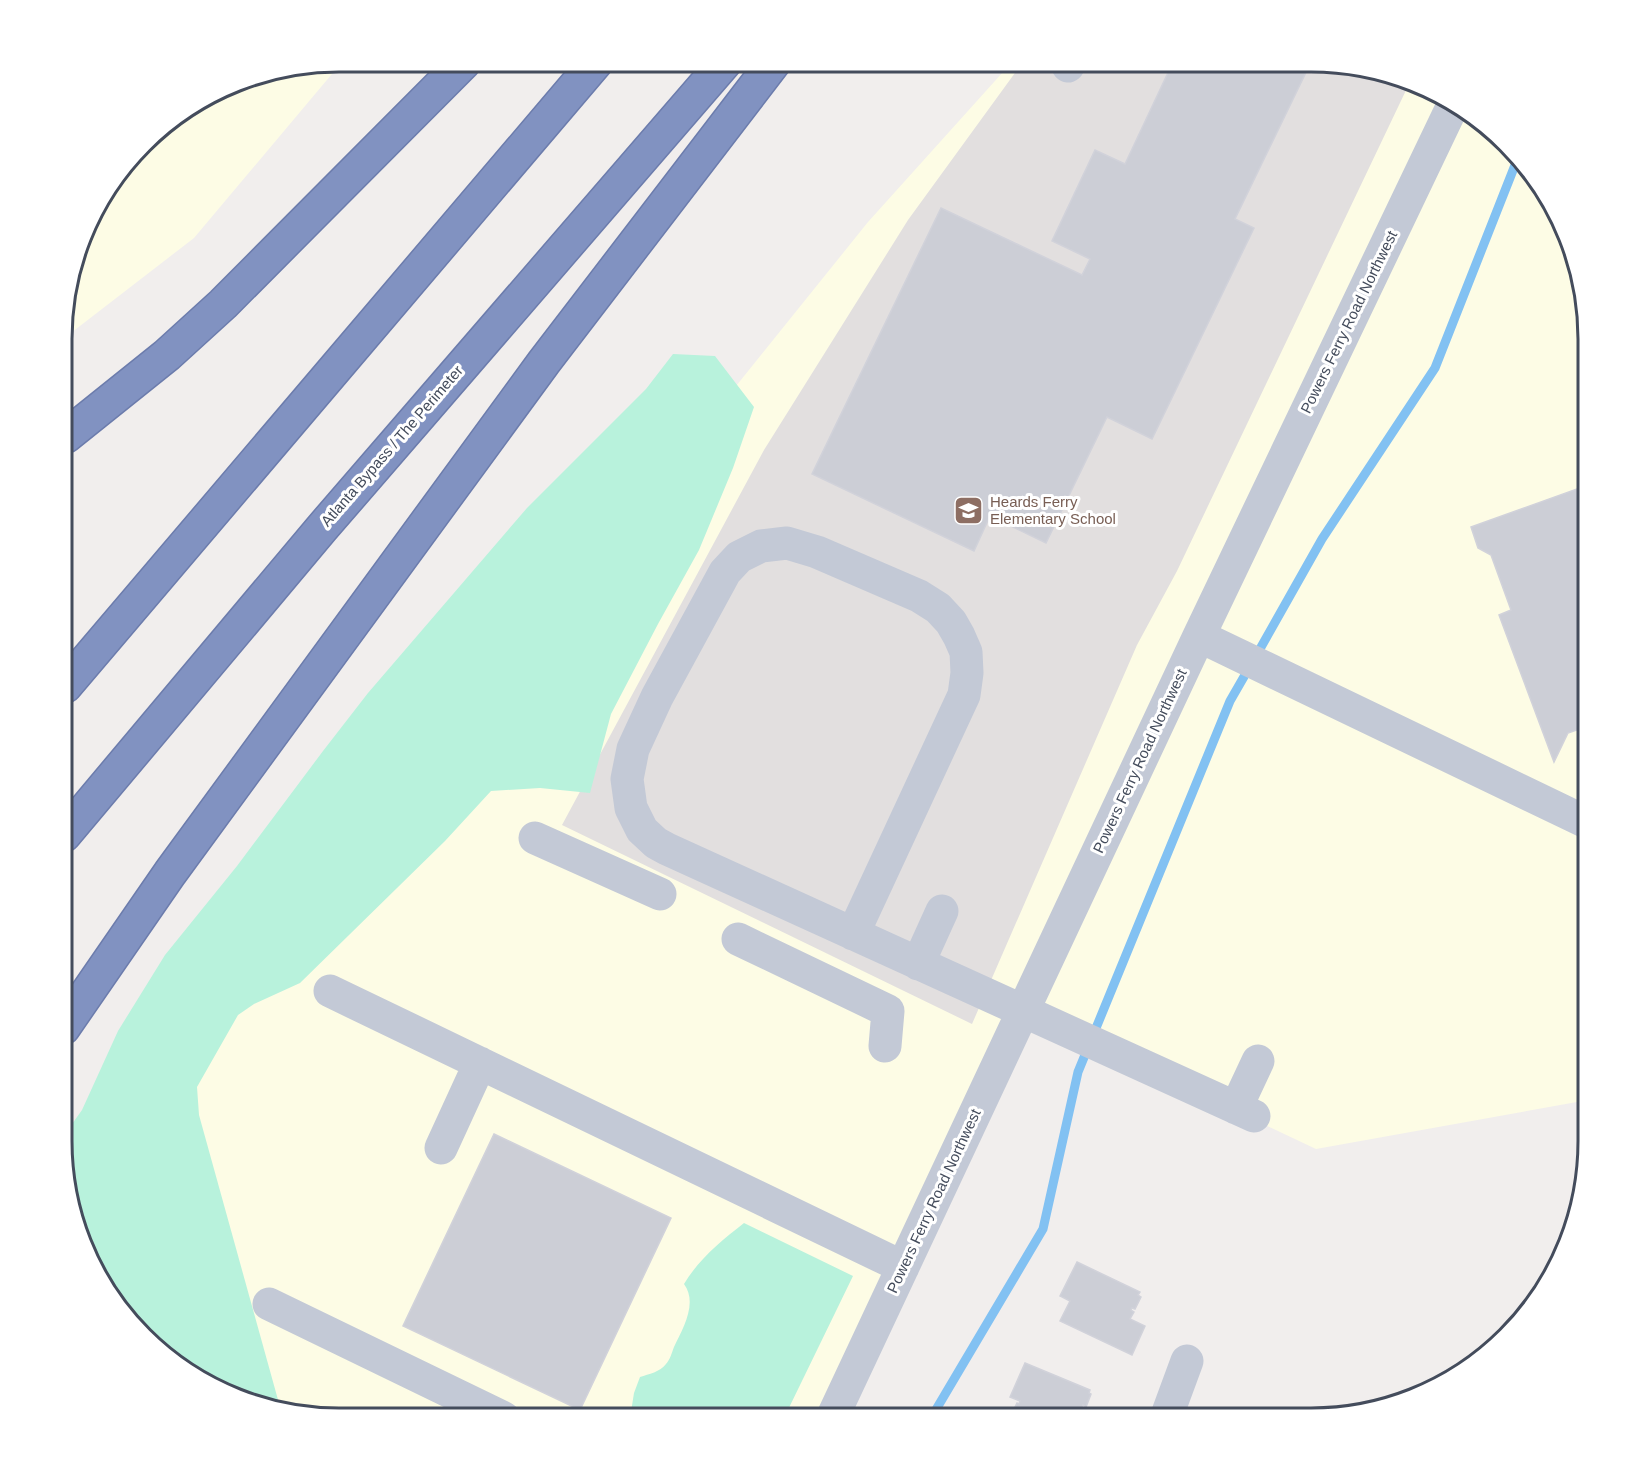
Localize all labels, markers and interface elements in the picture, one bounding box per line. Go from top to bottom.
street label: Powers Ferry Road Northwest [1297,227,1401,416]
street label: Atlanta Bypass / The Perimeter [317,362,466,529]
place label: Heards Ferry Elementary School [990,493,1116,527]
school or university icon: Heards Ferry Elementary School [953,495,985,527]
street label: Powers Ferry Road Northwest [1089,665,1190,855]
street label: Powers Ferry Road Northwest [883,1105,984,1295]

